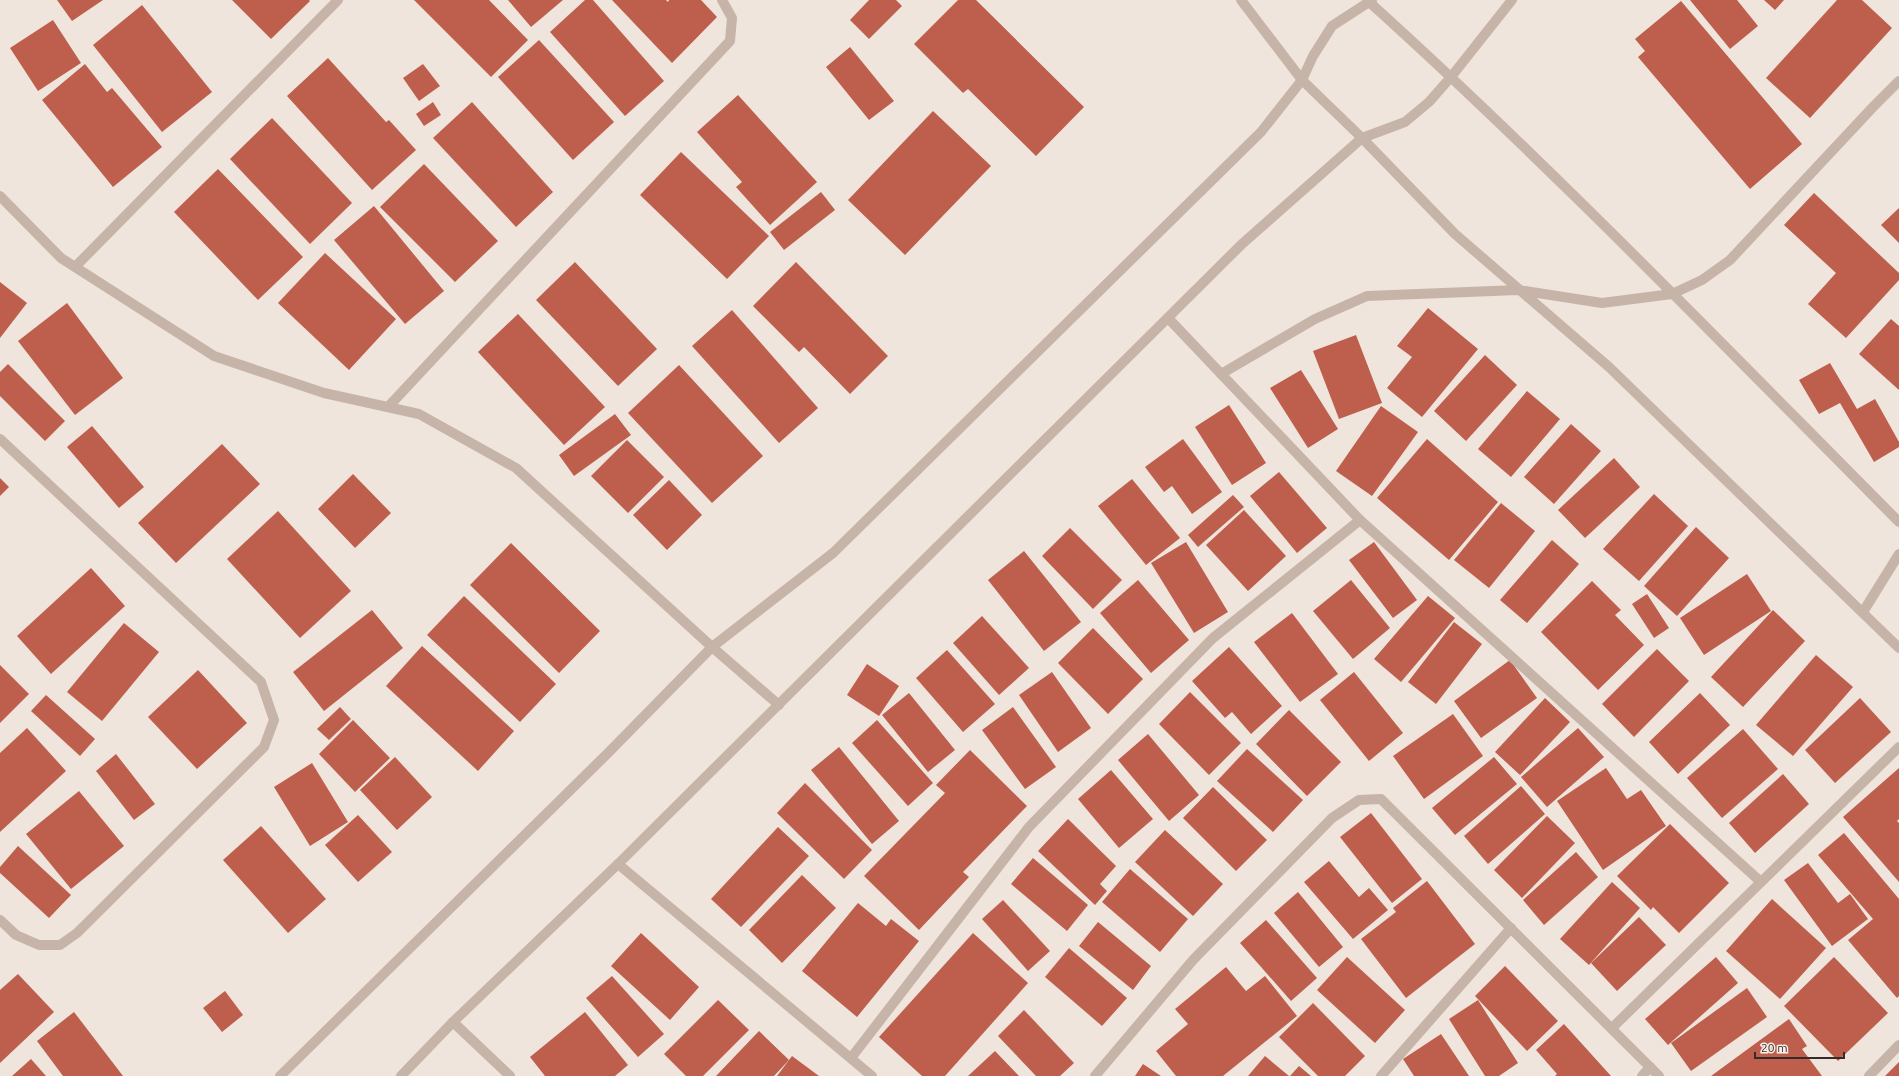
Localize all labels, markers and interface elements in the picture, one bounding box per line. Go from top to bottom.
scale bar [1755,1034,1844,1060]
text: 20 m [1761,1041,1788,1054]

